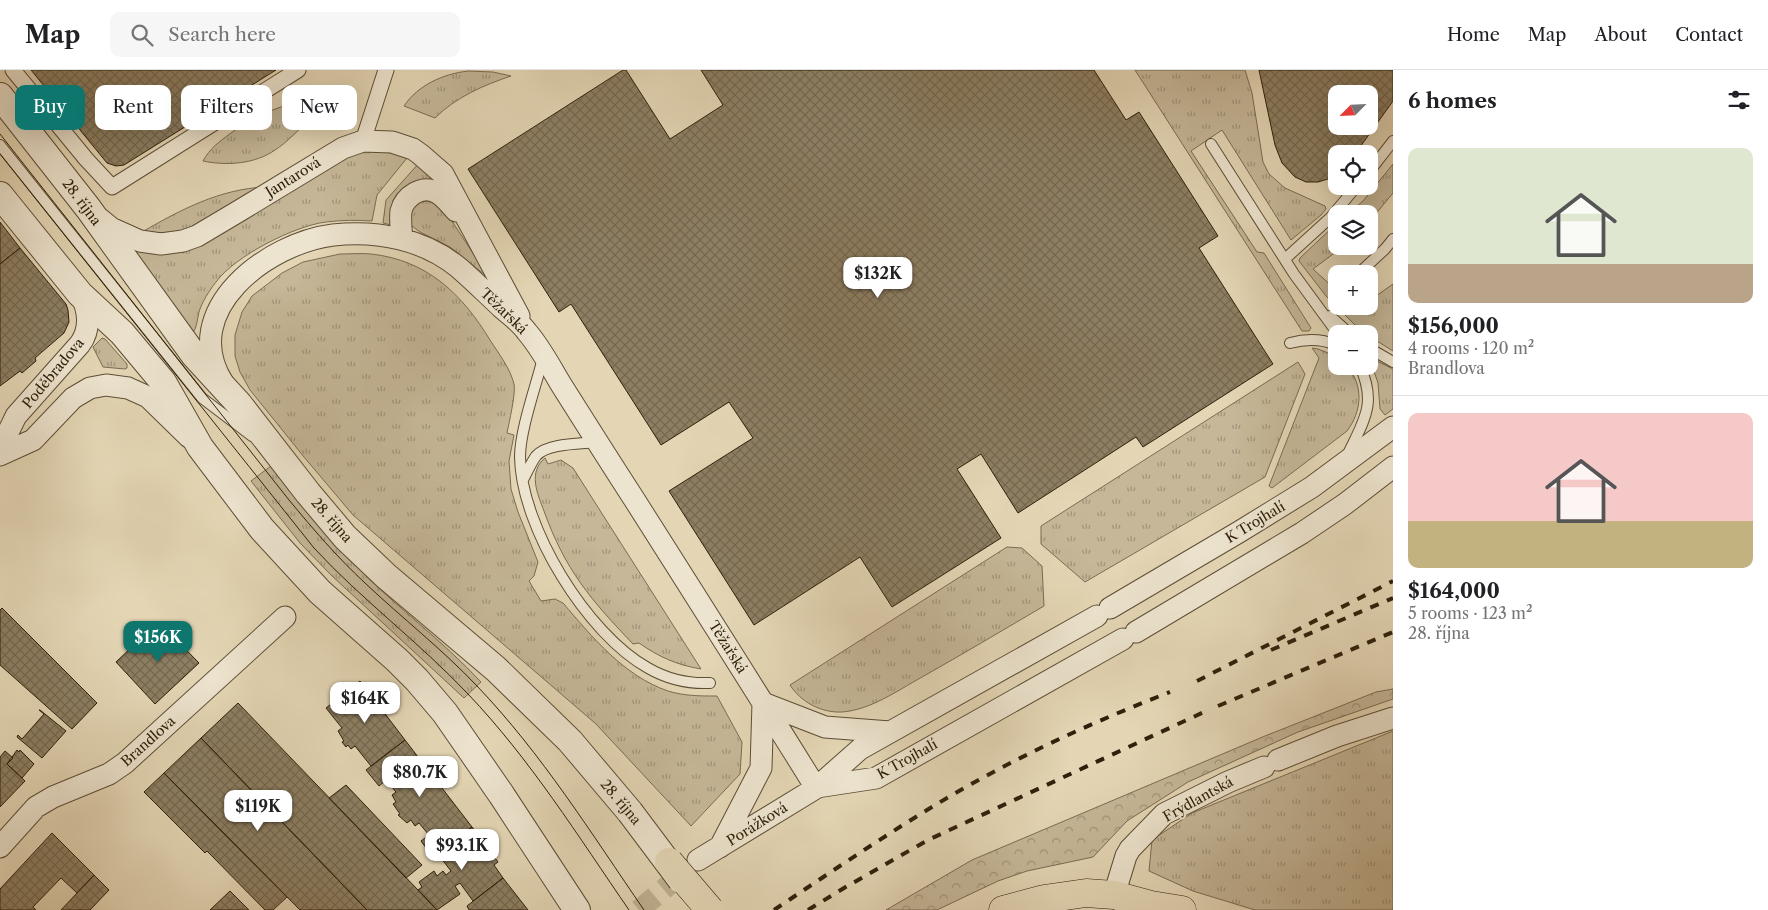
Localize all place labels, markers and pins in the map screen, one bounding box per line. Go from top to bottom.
pin: $132K [843,256,913,299]
pin: $156K [123,620,193,663]
pin: $164K [330,682,400,724]
pin: $80.7K [379,756,461,798]
pin: $119K [223,790,293,832]
pin: $93.1K [421,828,503,871]

